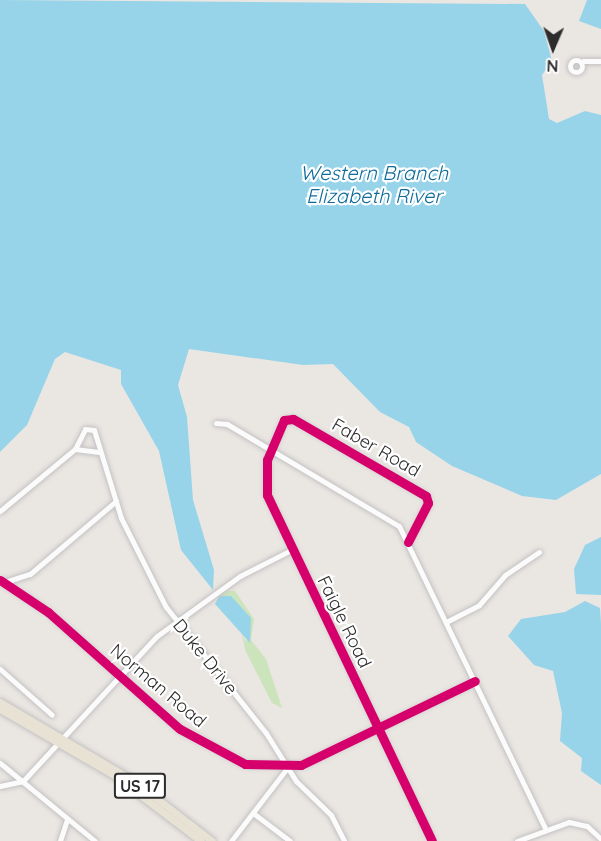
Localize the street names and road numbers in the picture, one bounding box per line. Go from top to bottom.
street label: Faber Road [328,414,424,482]
street label: Faigle Road [312,573,376,671]
street label: Duke Drive [168,615,242,699]
street label: Norman Road [106,640,210,732]
road number: US 17 [113,773,167,799]

